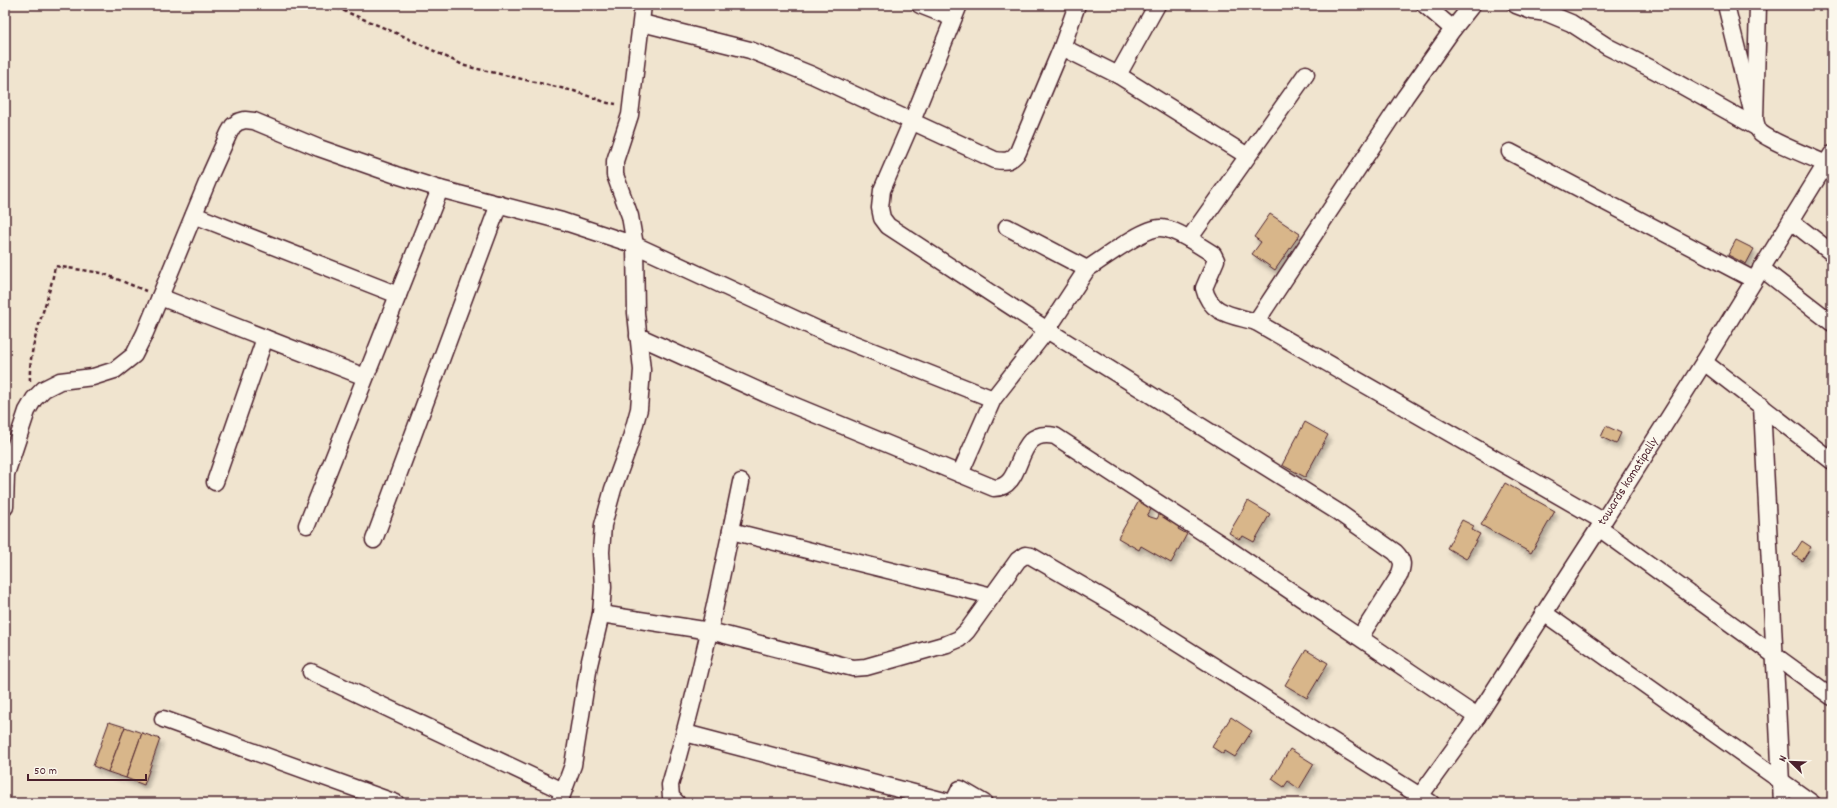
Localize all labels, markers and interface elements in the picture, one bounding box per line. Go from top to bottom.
street label: towards komatipally [1593,433,1664,529]
north arrow [1771,742,1811,782]
text: N [1775,753,1792,765]
scale bar [28,756,146,782]
text: 50 m [34,763,57,780]

